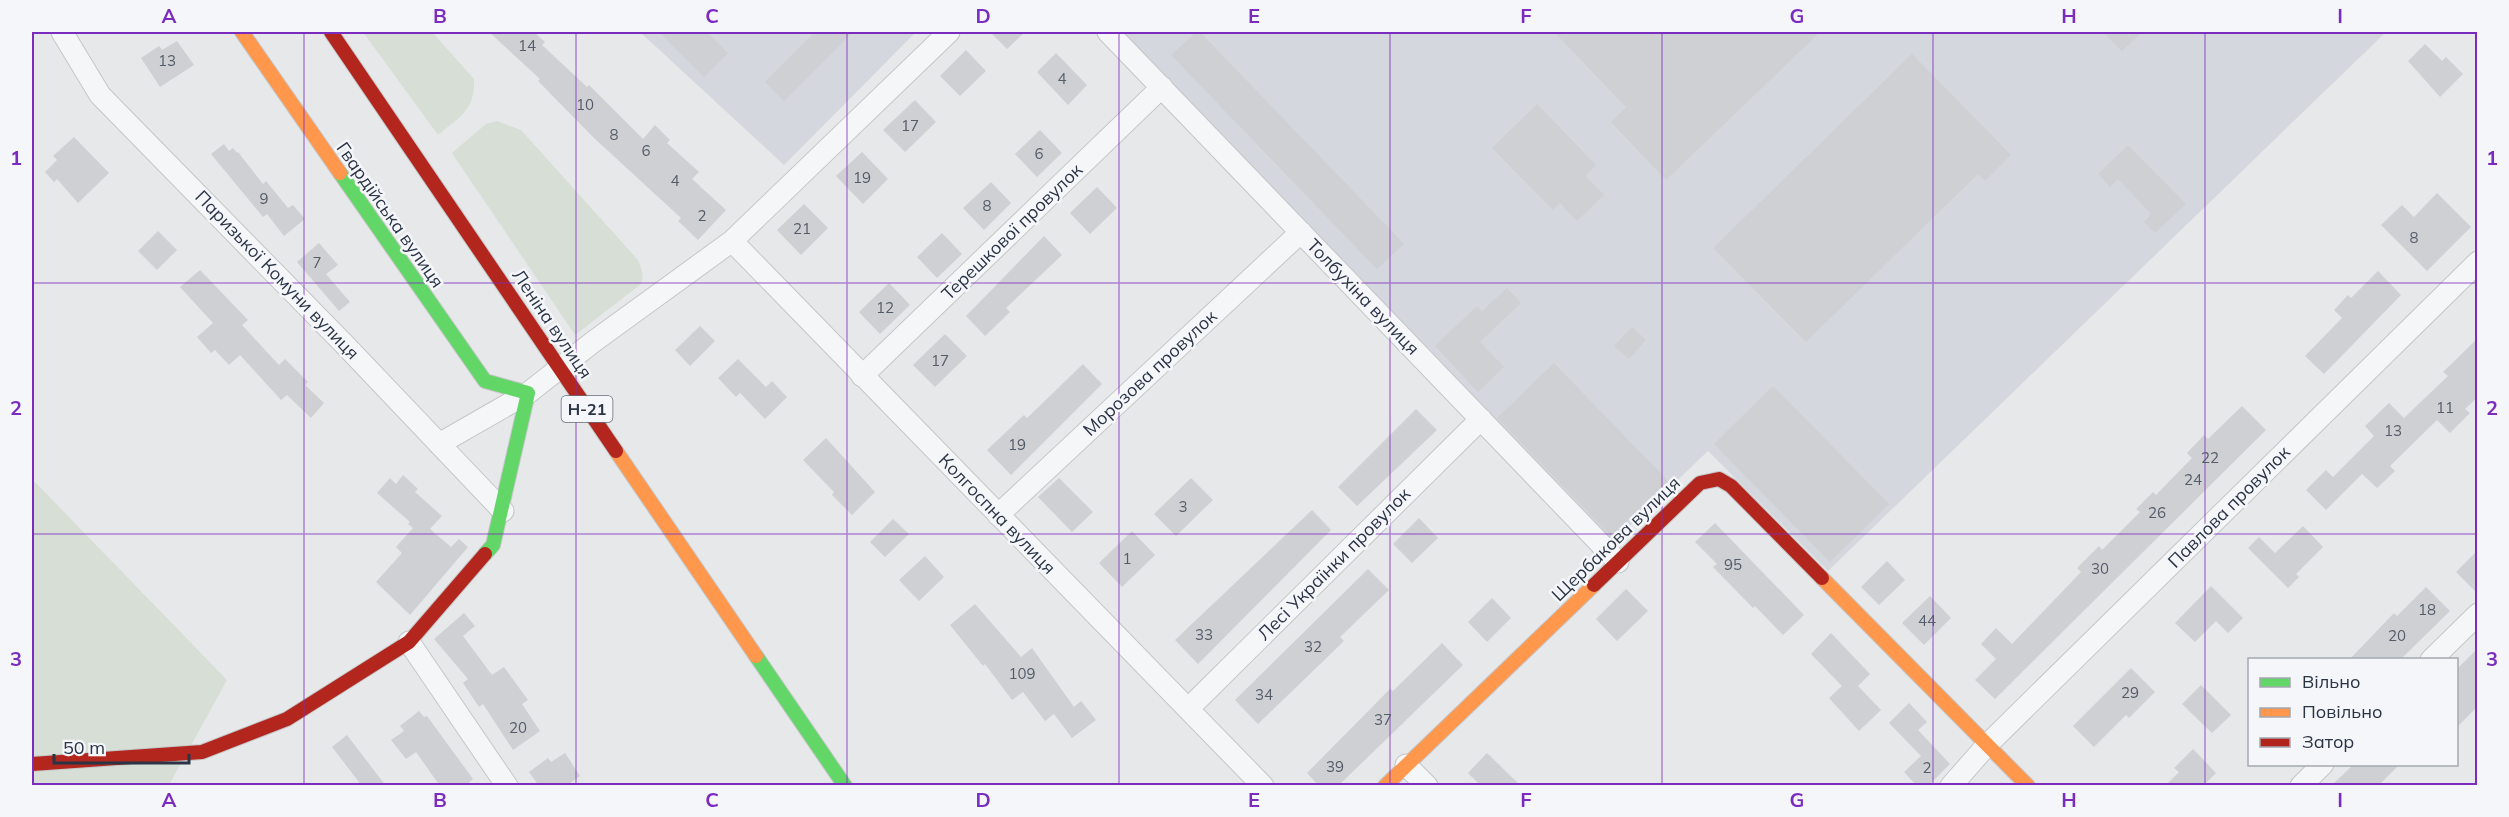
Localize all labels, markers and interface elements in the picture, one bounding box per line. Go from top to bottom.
text: A [162,3,177,28]
text: B [433,3,447,28]
text: C [705,3,719,28]
text: D [975,3,991,28]
text: E [1248,3,1260,28]
text: F [1520,3,1532,28]
text: G [1790,3,1804,28]
text: H [2061,3,2077,28]
text: I [2337,3,2343,28]
house number: 14 [518,36,536,55]
house number: 13 [158,51,176,70]
house number: 4 [1057,69,1067,88]
house number: 10 [576,95,594,114]
house number: 17 [901,116,919,135]
house number: 8 [609,125,619,144]
street label: Гвардійська вулиця [332,137,449,292]
house number: 6 [641,141,651,160]
house number: 6 [1034,144,1044,163]
text: 1 [10,145,22,170]
text: 1 [2486,145,2498,170]
street label: Терешкової провулок [936,158,1087,305]
house number: 19 [853,168,871,187]
house number: 4 [670,171,680,190]
street label: Паризької Комуни вулиця [190,185,364,364]
house number: 9 [259,189,269,208]
house number: 8 [982,196,992,215]
house number: 2 [697,206,707,225]
house number: 21 [793,219,811,238]
house number: 8 [2409,228,2419,247]
street label: Толбухіна вулиця [1302,234,1425,359]
house number: 7 [312,253,322,272]
street label: Леніна вулиця [507,265,597,383]
house number: 12 [876,298,894,317]
street label: Морозова провулок [1078,304,1222,441]
house number: 17 [931,351,949,370]
text: 2 [10,395,22,420]
text: 2 [2486,395,2498,420]
road number: Н-21 [562,396,612,422]
house number: 11 [2436,398,2454,417]
house number: 13 [2384,421,2402,440]
house number: 19 [1008,435,1026,454]
street label: Павлова провулок [2163,440,2295,573]
house number: 22 [2201,448,2219,467]
street label: Колгоспна вулиця [934,449,1061,579]
house number: 24 [2184,470,2202,489]
street label: Щербакова вулиця [1547,471,1685,606]
street label: Лесі Українки провулок [1252,482,1415,645]
house number: 3 [1178,497,1188,516]
house number: 26 [2148,503,2166,522]
house number: 1 [1122,549,1132,568]
house number: 95 [1724,555,1742,574]
house number: 30 [2091,559,2109,578]
house number: 18 [2418,600,2436,619]
house number: 44 [1918,611,1936,630]
house number: 33 [1195,625,1213,644]
house number: 20 [2388,626,2406,645]
house number: 32 [1304,637,1322,656]
text: 3 [10,646,22,671]
text: 3 [2486,646,2498,671]
legend [2248,658,2458,766]
house number: 109 [1008,664,1036,683]
text: Вільно [2302,670,2360,693]
house number: 29 [2121,683,2139,702]
house number: 34 [1255,685,1273,704]
text: Повільно [2302,700,2382,723]
house number: 37 [1374,710,1392,729]
house number: 20 [509,718,527,737]
scale bar [54,727,189,765]
text: Затор [2302,730,2354,753]
text: 50 m [63,736,105,759]
house number: 39 [1326,757,1344,776]
house number: 2 [1922,758,1932,777]
text: A [162,787,177,812]
text: B [433,787,447,812]
text: C [705,787,719,812]
text: D [975,787,991,812]
text: E [1248,787,1260,812]
text: F [1520,787,1532,812]
text: G [1790,787,1804,812]
text: H [2061,787,2077,812]
text: I [2337,787,2343,812]

